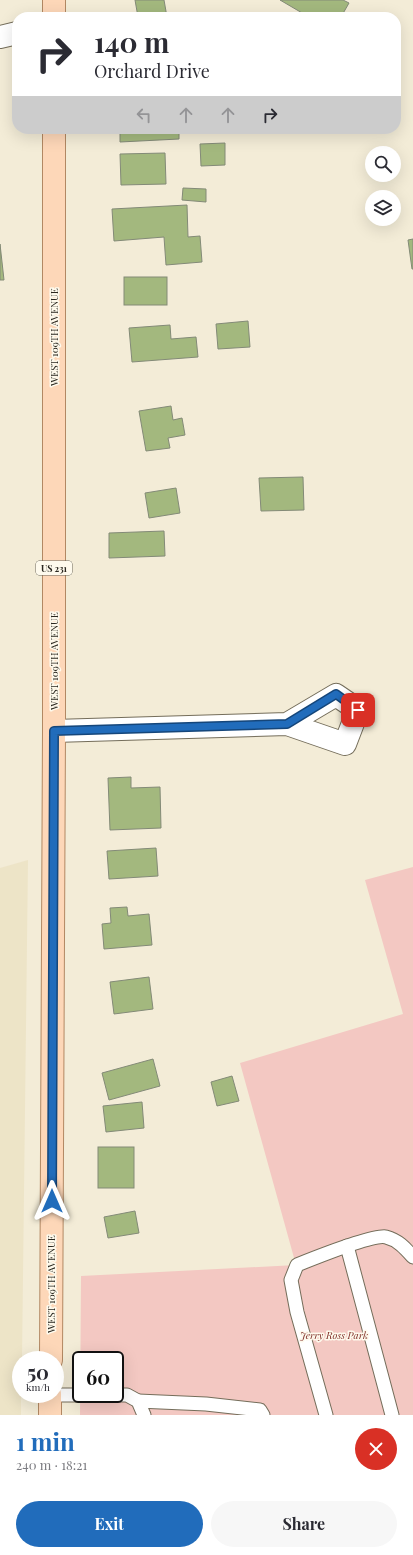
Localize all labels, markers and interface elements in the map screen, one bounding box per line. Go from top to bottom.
text: 140 m [94,23,169,60]
icon: right [28,28,80,80]
text: Orchard Drive [94,59,210,83]
icon: left [133,104,155,126]
icon: ahead [175,104,197,126]
icon: ahead [217,104,239,126]
icon: right [259,104,281,126]
map controls [365,146,401,226]
button: search [365,146,401,182]
button: layers [365,190,401,226]
street label: WEST 109TH AVENUE [47,288,61,387]
road number: US 231 [36,561,72,575]
street label: WEST 109TH AVENUE [47,612,61,711]
pin [341,693,375,727]
icon: arrive [347,699,369,721]
position arrow [31,1180,73,1222]
street label: WEST 109TH AVENUE [44,1235,58,1334]
park label: Jerry Ross Park [300,1328,368,1342]
speed limit sign: 60 [72,1351,124,1403]
text: 50 [27,1358,49,1385]
text: km/h [26,1380,50,1394]
text: 1 min [16,1425,75,1457]
button: close [355,1428,397,1470]
text: 240 m · 18:21 [16,1456,87,1473]
button: Exit [16,1501,203,1547]
button: Share [211,1501,397,1547]

